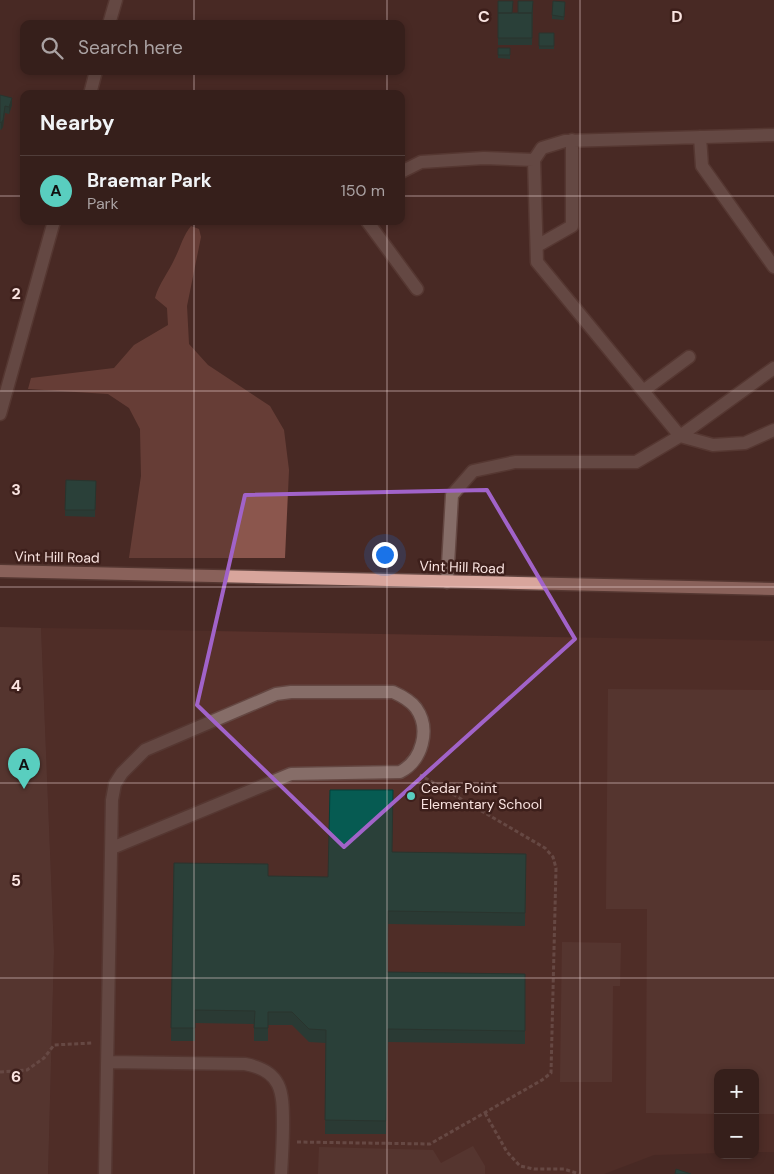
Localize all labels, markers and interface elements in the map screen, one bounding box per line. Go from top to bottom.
text: C [478,6,490,27]
text: D [671,6,683,27]
search box [20,20,405,75]
icon: search [38,34,66,62]
text: Search here [78,35,183,60]
text: Nearby [40,109,114,137]
text: Braemar Park [87,168,212,193]
text: A [50,180,62,201]
text: 150 m [341,180,385,201]
text: Park [87,193,119,214]
text: 2 [11,283,21,304]
text: 3 [11,479,21,500]
your location [372,542,398,568]
street label: Vint Hill Road [14,547,100,567]
street label: Vint Hill Road [419,557,505,577]
text: 4 [11,675,21,696]
pin: A [8,748,40,789]
place label: Cedar Point Elementary School [421,779,542,813]
marker: Cedar Point Elementary School [405,790,417,802]
text: 5 [11,870,21,891]
text: 6 [11,1066,21,1087]
map controls [714,1069,759,1159]
button: + [714,1069,759,1114]
button: − [714,1114,759,1159]

